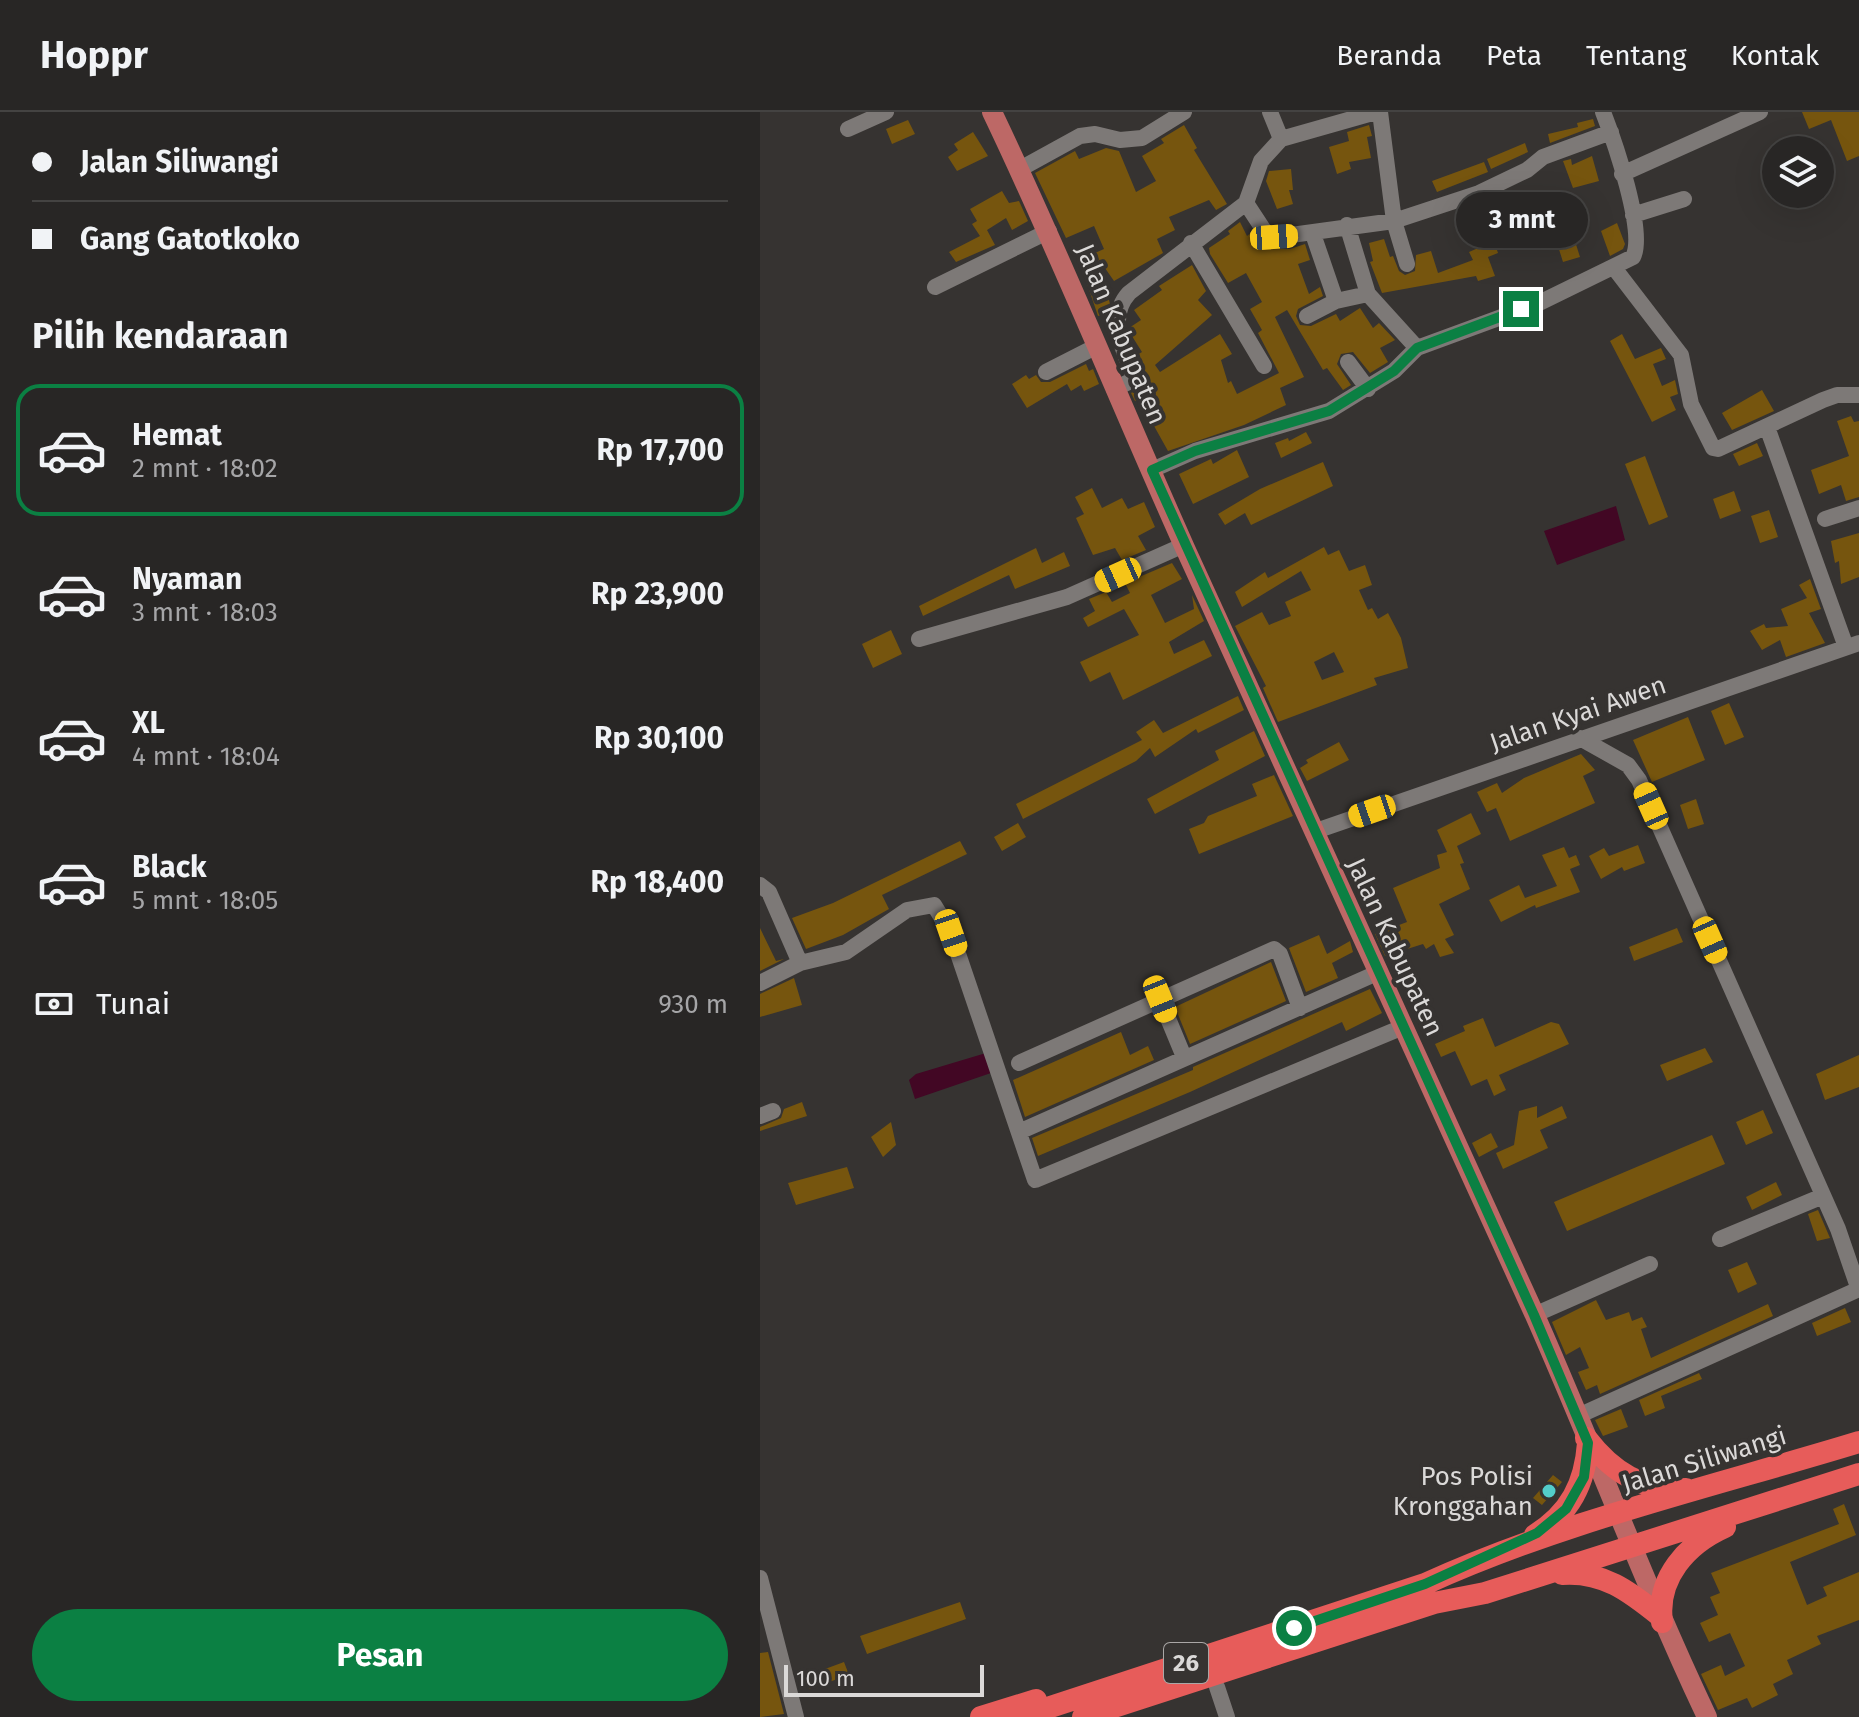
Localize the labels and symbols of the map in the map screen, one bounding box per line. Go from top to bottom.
callout: 3 mnt [1455,193,1587,249]
car [1249,223,1299,251]
street label: Jalan Kabupaten [1069,239,1173,429]
route end [1503,291,1539,327]
car [1091,554,1145,596]
street label: Jalan Kyai Awen [1486,669,1670,759]
car [1630,779,1672,833]
car [1345,792,1399,830]
street label: Jalan Kabupaten [1340,853,1450,1041]
car [932,906,970,960]
car [1689,913,1731,967]
car [1140,972,1180,1026]
street label: Jalan Siliwangi [1618,1420,1790,1500]
place label: Pos Polisi Kronggahan [1393,1461,1533,1522]
marker: Pos Polisi Kronggahan [1540,1482,1558,1500]
route start [1276,1610,1312,1646]
road number: 26 [1164,1643,1208,1683]
scale bar [784,1661,984,1697]

